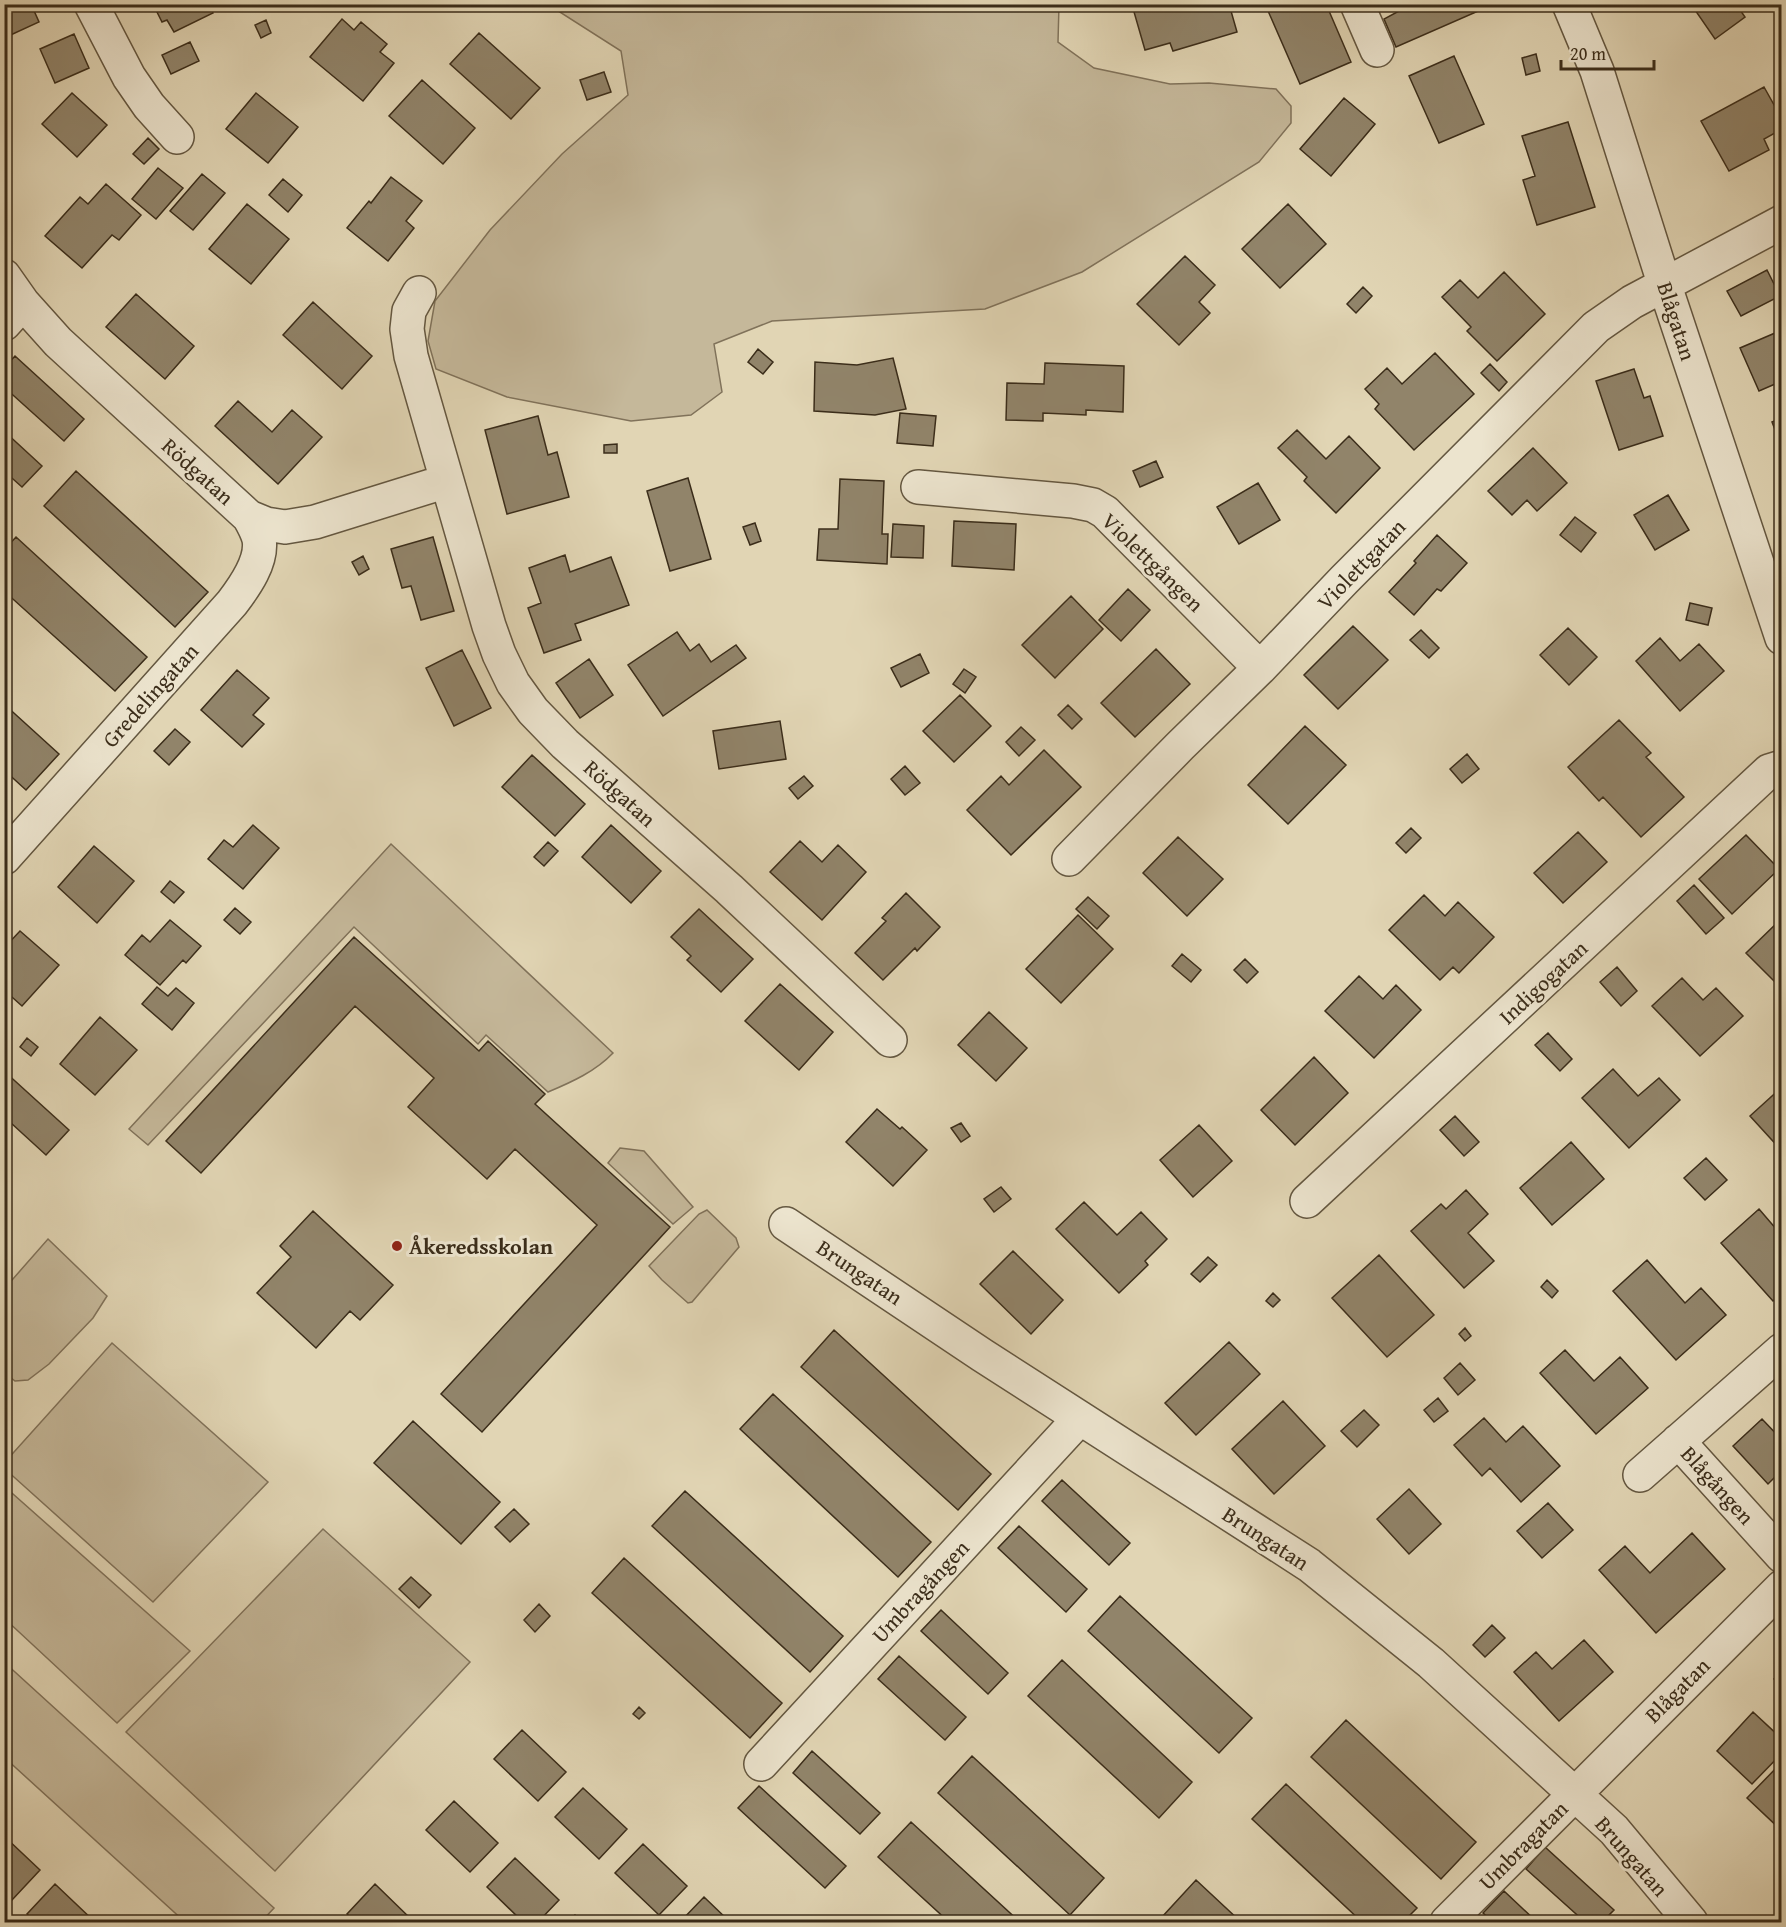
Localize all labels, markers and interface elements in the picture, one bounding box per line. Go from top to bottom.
scale bar [1561,33,1654,71]
text: 20 m [1570,40,1606,67]
street label: Blågatan [1649,278,1705,365]
street label: Rödgatan [155,430,242,513]
street label: Violettgången [1095,505,1212,620]
street label: Violettgatan [1309,511,1413,617]
street label: Gredelingatan [94,635,206,754]
street label: Rödgatan [577,752,664,835]
street label: Indigogatan [1491,932,1595,1032]
place label: Åkeredsskolan [409,1230,553,1262]
street label: Brungatan [811,1231,910,1313]
marker: Åkeredsskolan [390,1239,404,1253]
street label: Blågången [1674,1438,1763,1532]
street label: Brungatan [1216,1498,1316,1578]
street label: Umbragången [864,1532,977,1650]
street label: Blågatan [1637,1650,1717,1730]
street label: Umbragatan [1471,1793,1575,1897]
street label: Brungatan [1588,1809,1677,1904]

